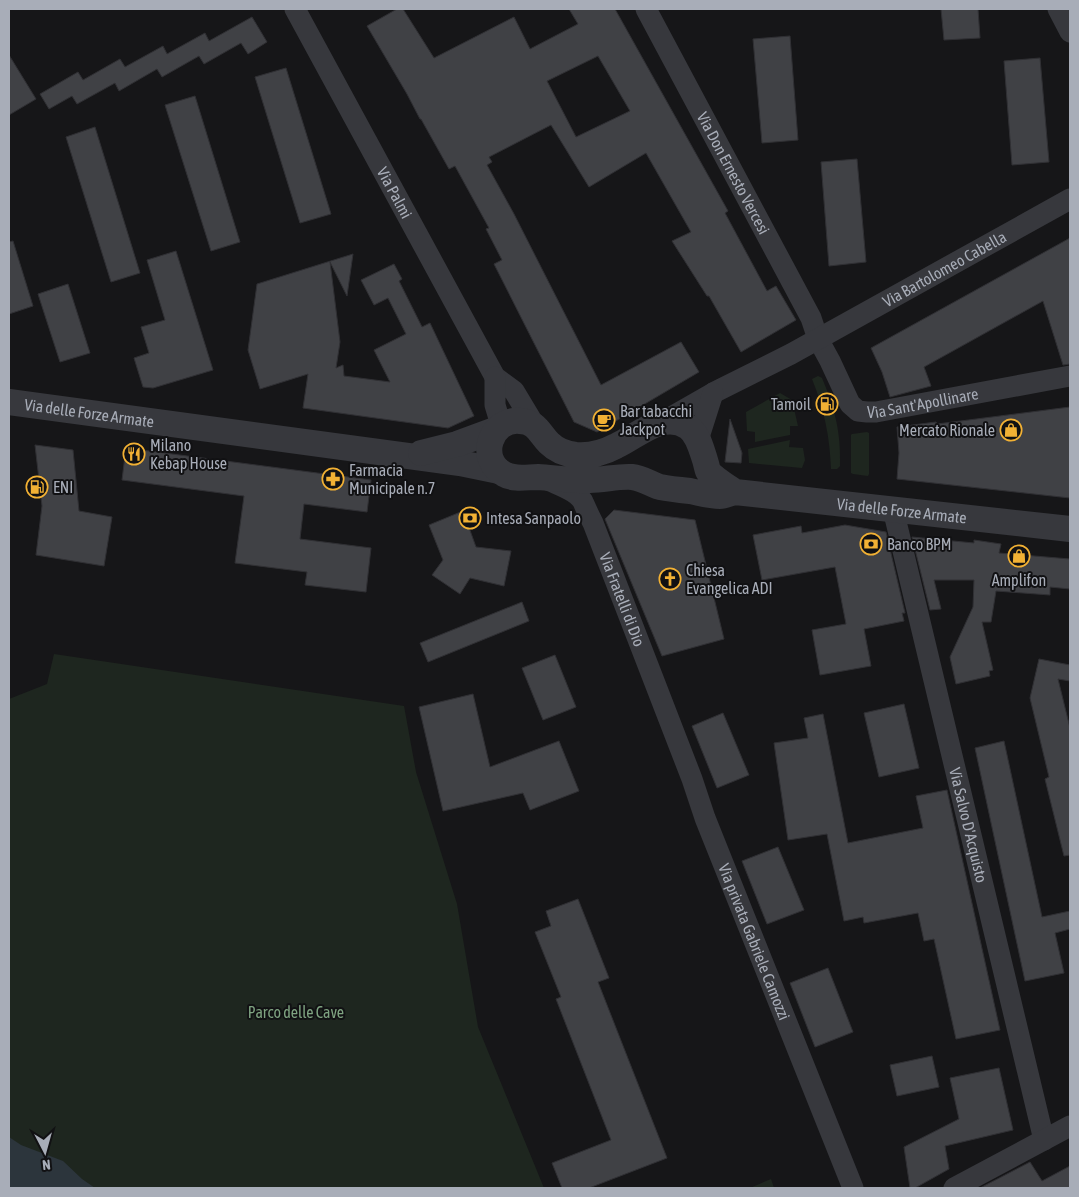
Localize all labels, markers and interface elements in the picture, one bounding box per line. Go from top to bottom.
street label: Via Don Ernesto Vercesi [694,109,774,237]
street label: Via Palmi [374,164,416,221]
street label: Via Bartolomeo Cabella [879,227,1009,310]
street label: Via Sant'Apollinare [867,384,980,421]
fuel station icon: Tamoil [815,392,839,416]
street label: Via delle Forze Armate [23,395,155,431]
place label: Tamoil [771,395,812,413]
place label: Bar tabacchi Jackpot [620,402,692,439]
cafe icon: Bar tabacchi Jackpot [592,408,616,432]
shop icon: Mercato Rionale [999,418,1023,442]
place label: Mercato Rionale [899,421,995,439]
place label: Milano Kebap House [150,436,227,473]
restaurant icon: Milano Kebap House [122,442,146,466]
place label: Farmacia Municipale n.7 [349,461,435,498]
pharmacy icon: Farmacia Municipale n.7 [321,467,345,491]
fuel station icon: ENI [25,475,49,499]
place label: ENI [53,478,73,496]
street label: Via delle Forze Armate [836,494,968,527]
bank icon: Intesa Sanpaolo [458,506,482,530]
place label: Intesa Sanpaolo [486,509,581,528]
bank icon: Banco BPM [859,532,883,556]
place label: Banco BPM [887,535,952,553]
shop icon: Amplifon [1007,544,1031,568]
street label: Via Fratelli di Dio [596,550,649,649]
place label: Chiesa Evangelica ADI [686,561,773,598]
church icon: Chiesa Evangelica ADI [658,567,682,591]
place label: Amplifon [992,571,1046,590]
street label: Via Salvo D'Acquisto [946,766,991,884]
street label: Via privata Gabriele Camozzi [715,861,794,1023]
park label: Parco delle Cave [248,1003,344,1021]
north arrow [20,1127,70,1177]
text: N [41,1157,51,1173]

